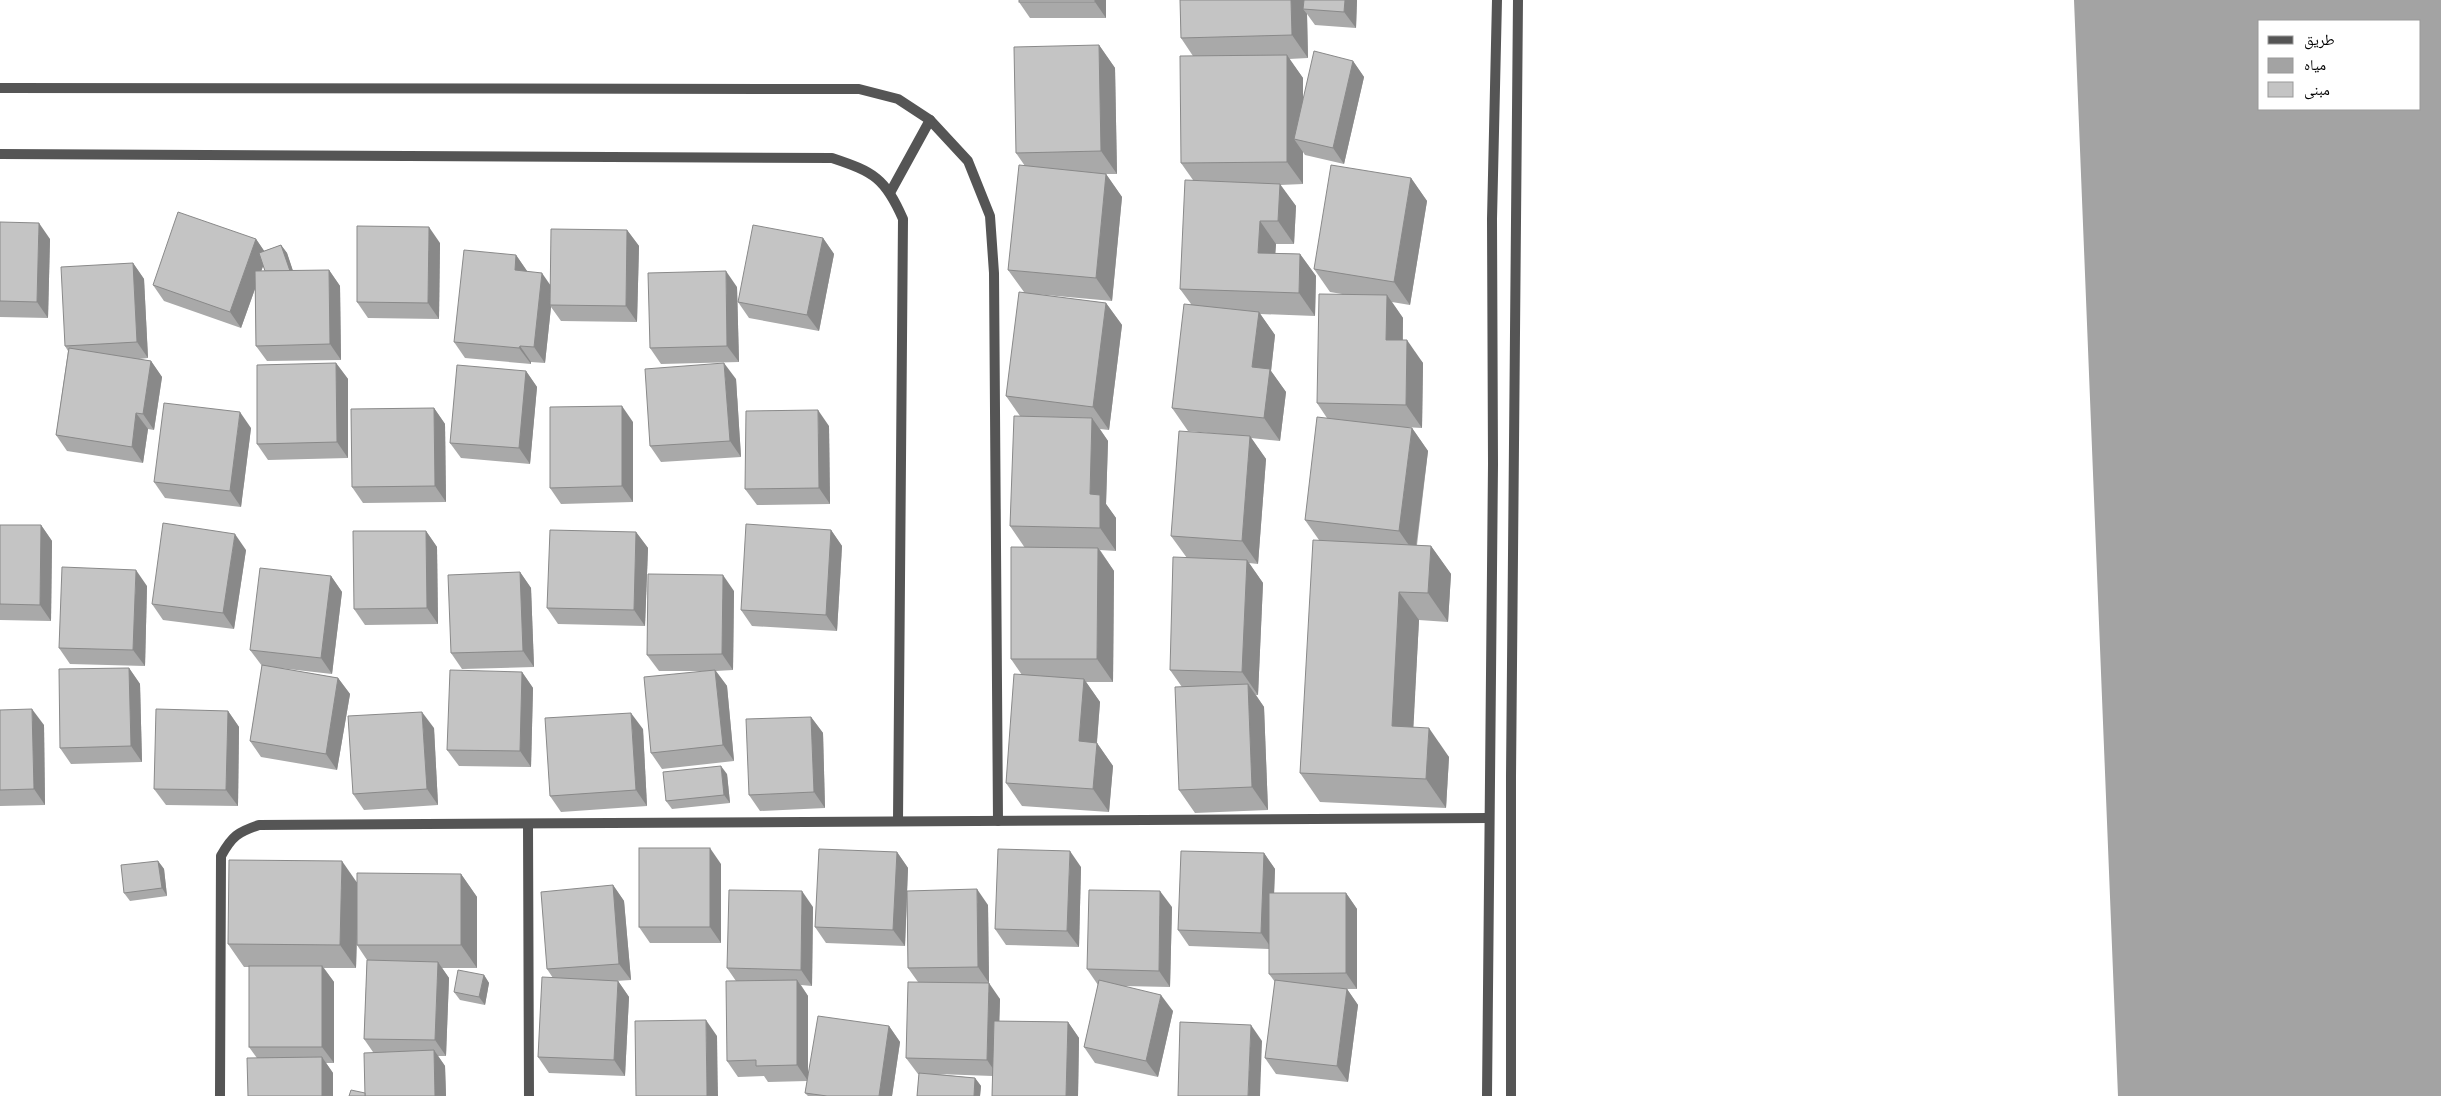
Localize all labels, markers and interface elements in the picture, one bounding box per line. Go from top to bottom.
legend [2258,20,2421,110]
text: طريق [2304,31,2335,50]
text: مياه [2304,56,2326,73]
text: مبنى [2304,81,2330,100]

